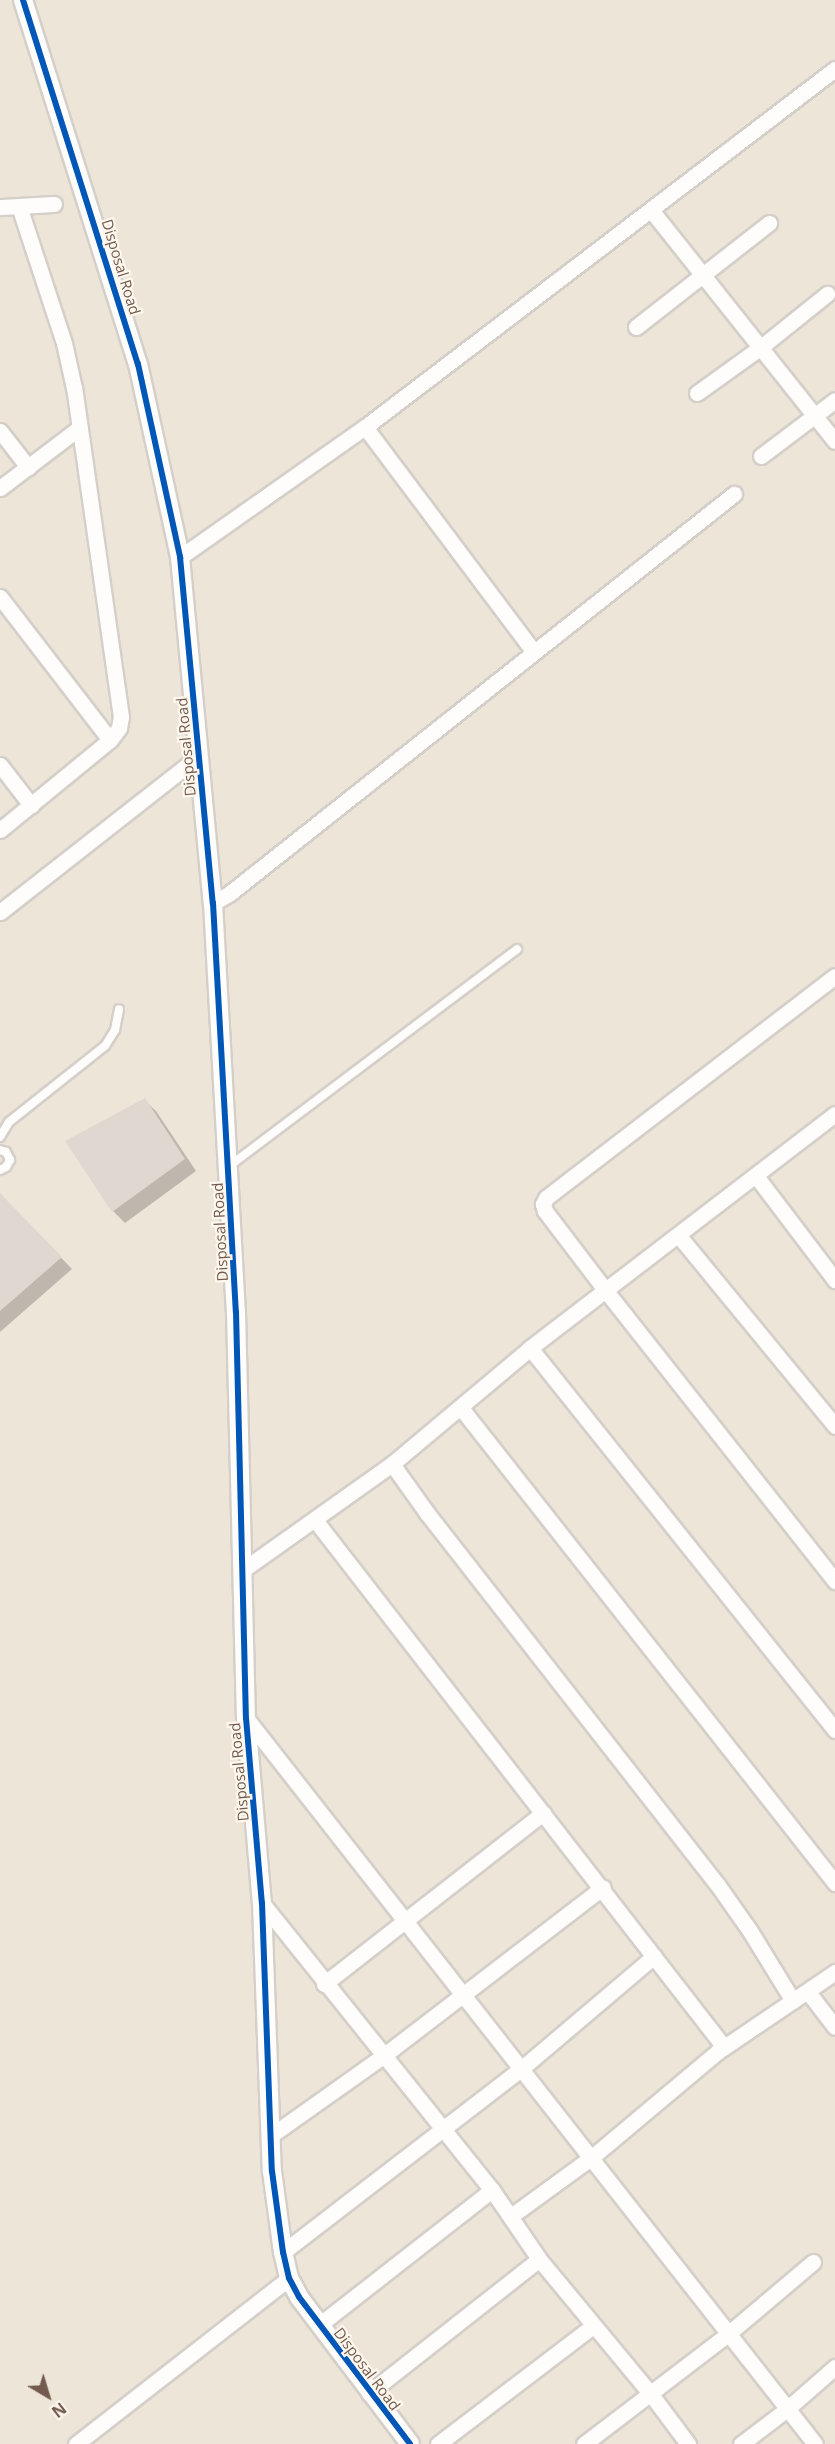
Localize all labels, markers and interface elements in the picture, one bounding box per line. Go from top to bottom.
street label: Disposal Road [98,217,144,317]
street label: Disposal Road [173,697,199,797]
street label: Disposal Road [208,1182,232,1282]
street label: Disposal Road [226,1722,252,1822]
street label: Disposal Road [330,2324,404,2414]
north arrow [18,2366,78,2426]
text: N [47,2398,71,2423]

